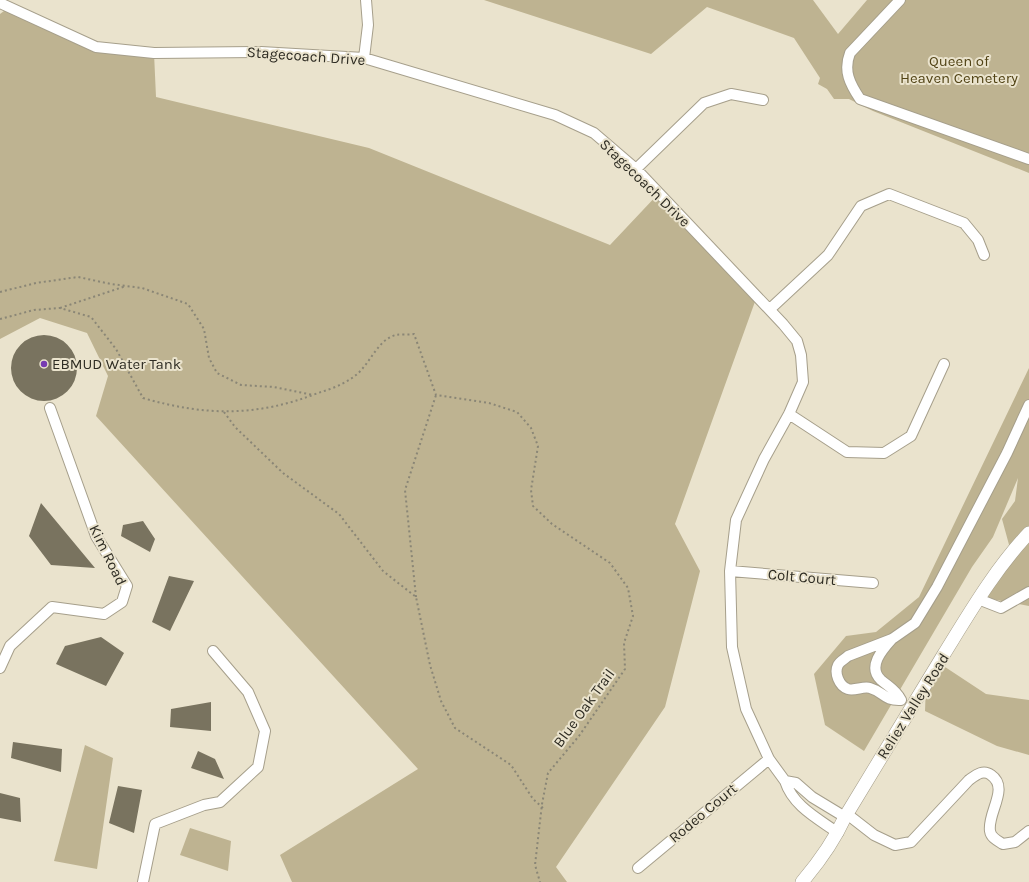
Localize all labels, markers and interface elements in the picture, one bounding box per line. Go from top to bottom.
street label: Stagecoach Drive [246,43,366,69]
park label: Queen of Heaven Cemetery [900,52,1018,87]
street label: Stagecoach Drive [596,135,694,231]
place label: EBMUD Water Tank [52,355,181,373]
marker: EBMUD Water Tank [39,359,49,369]
street label: Kim Road [86,522,130,588]
street label: Colt Court [767,565,837,589]
street label: Reliez Valley Road [873,650,953,762]
street label: Blue Oak Trail [550,665,618,751]
street label: Rodeo Court [665,779,741,847]

